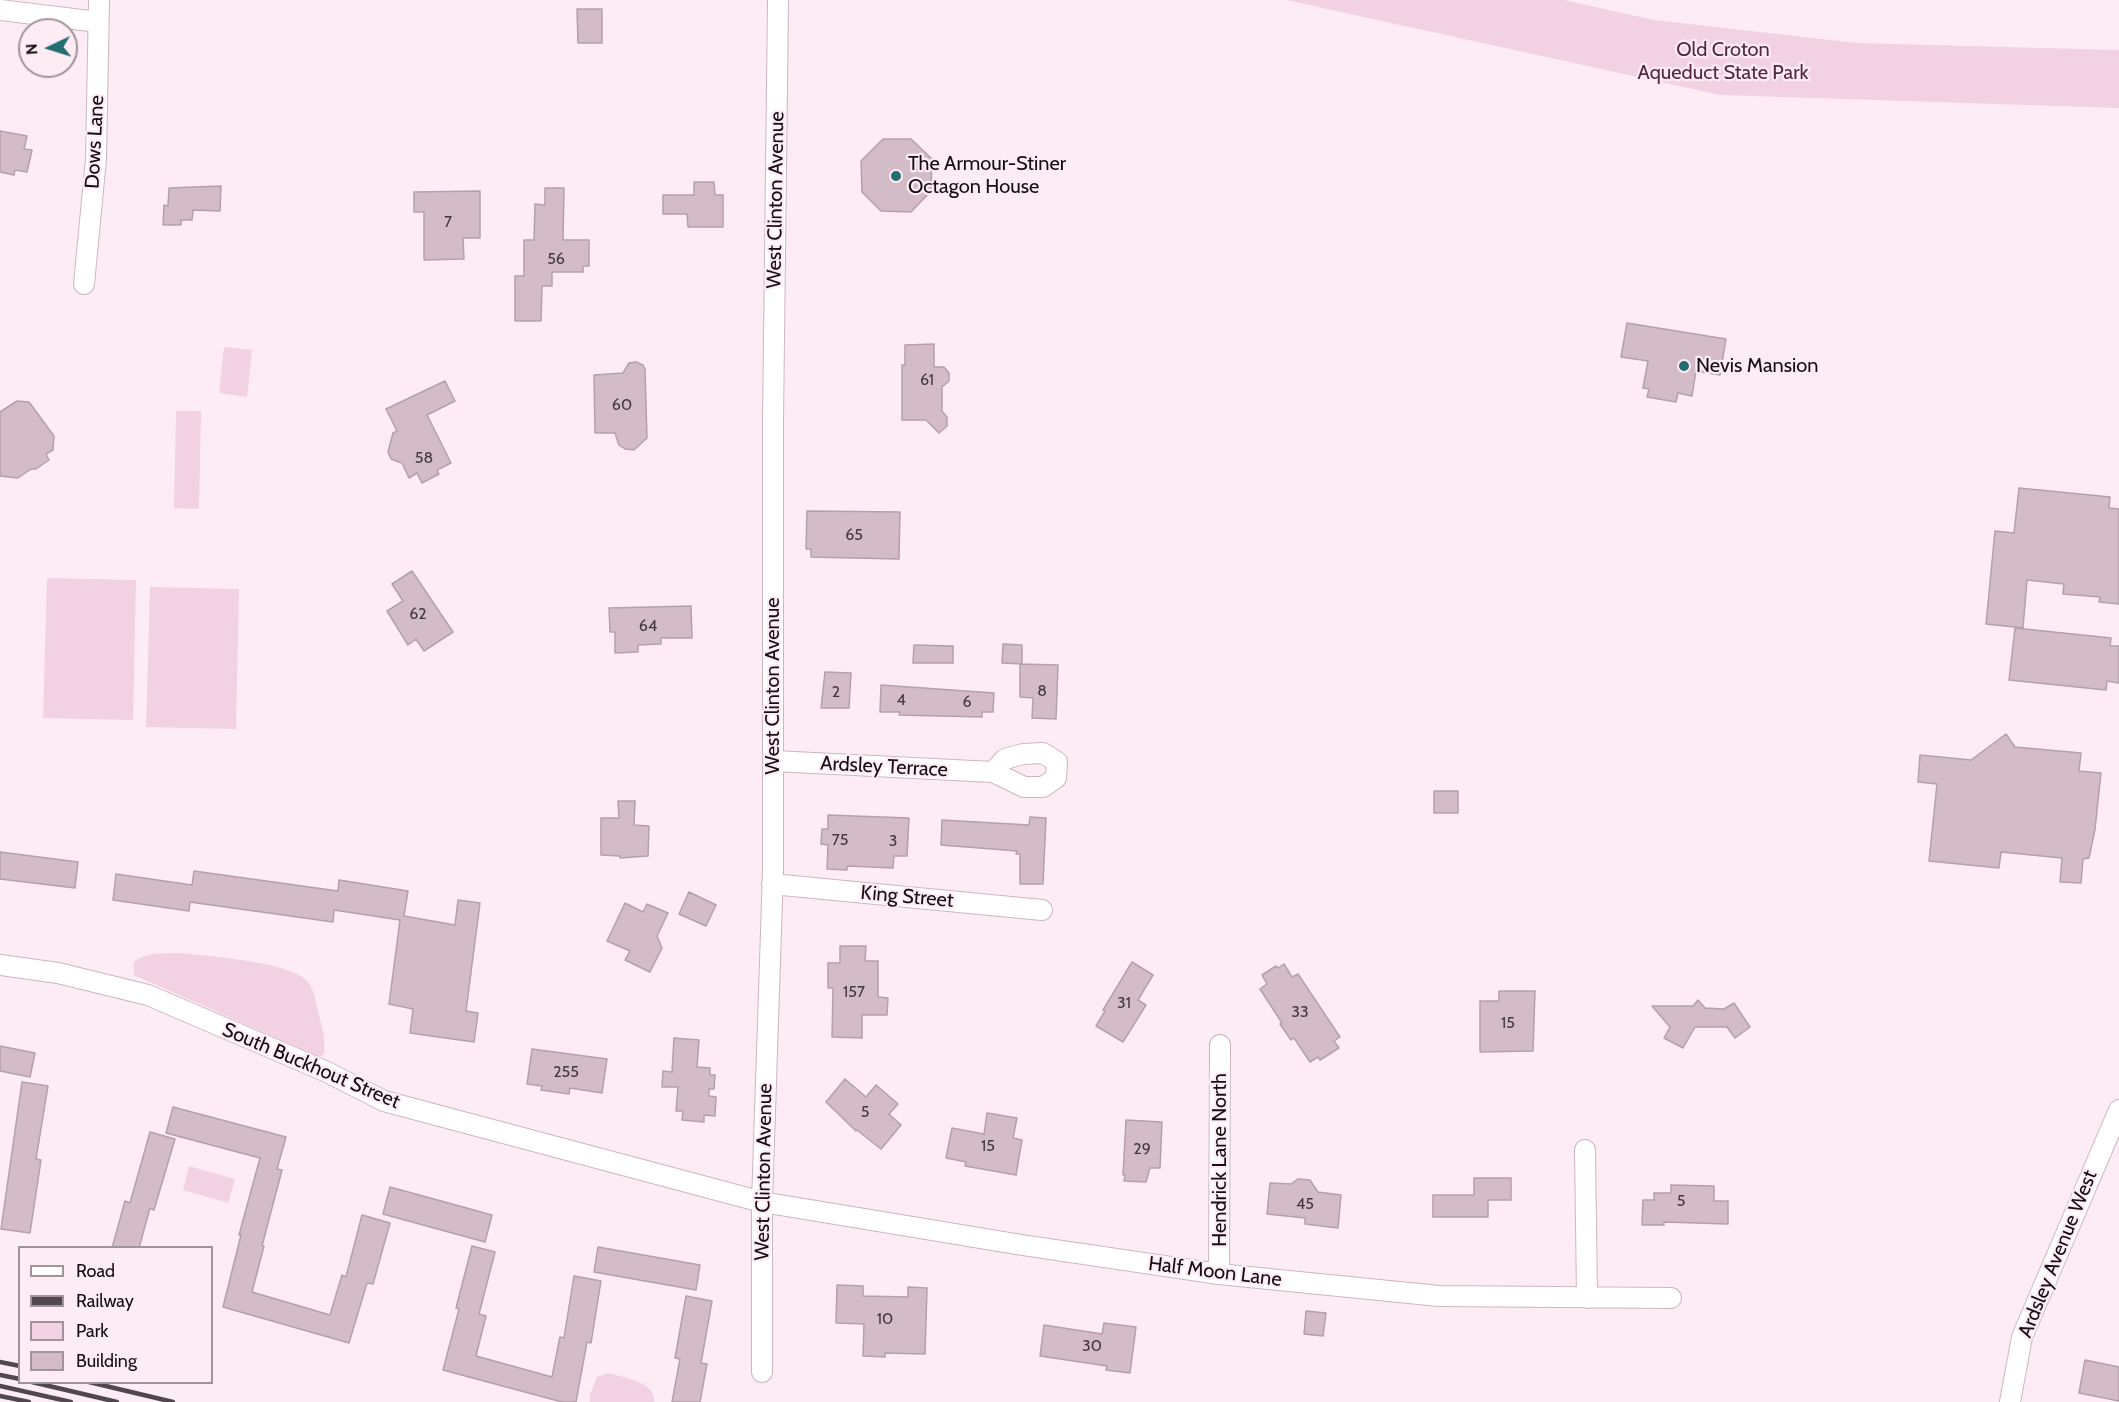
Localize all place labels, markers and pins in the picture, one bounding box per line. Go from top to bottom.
place label: The Armour-Stiner Octagon House [908,152,1066,199]
marker: The Armour-Stiner Octagon House [889,169,903,183]
place label: Nevis Mansion [1696,354,1818,378]
marker: Nevis Mansion [1677,359,1691,373]

